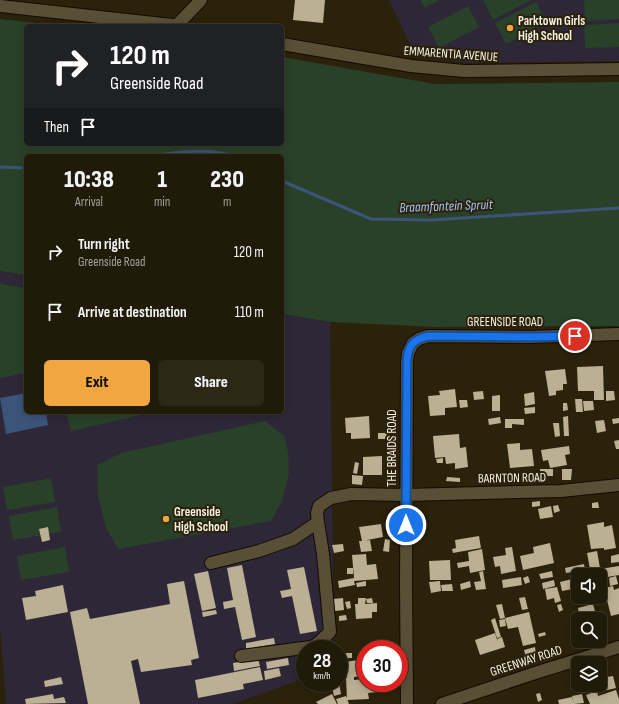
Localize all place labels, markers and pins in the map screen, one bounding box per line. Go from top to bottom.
place label: Parktown Girls High School [518,13,585,44]
marker: Parktown Girls High School [505,23,515,33]
pin [558,319,592,353]
place label: Greenside High School [174,504,228,535]
marker: Greenside High School [161,514,171,524]

